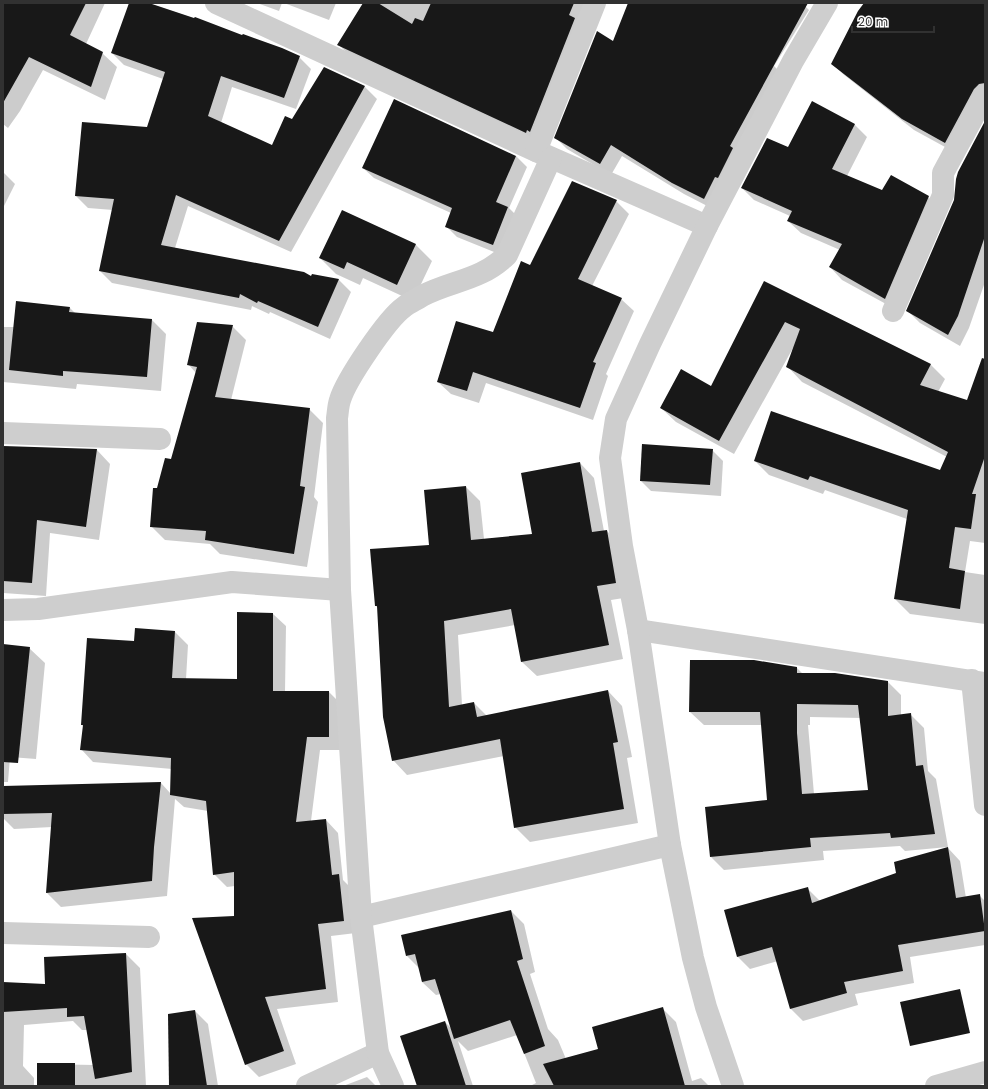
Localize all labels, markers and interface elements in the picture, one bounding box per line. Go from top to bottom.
scale bar [852,8,934,34]
text: 20 m [858,13,888,30]

